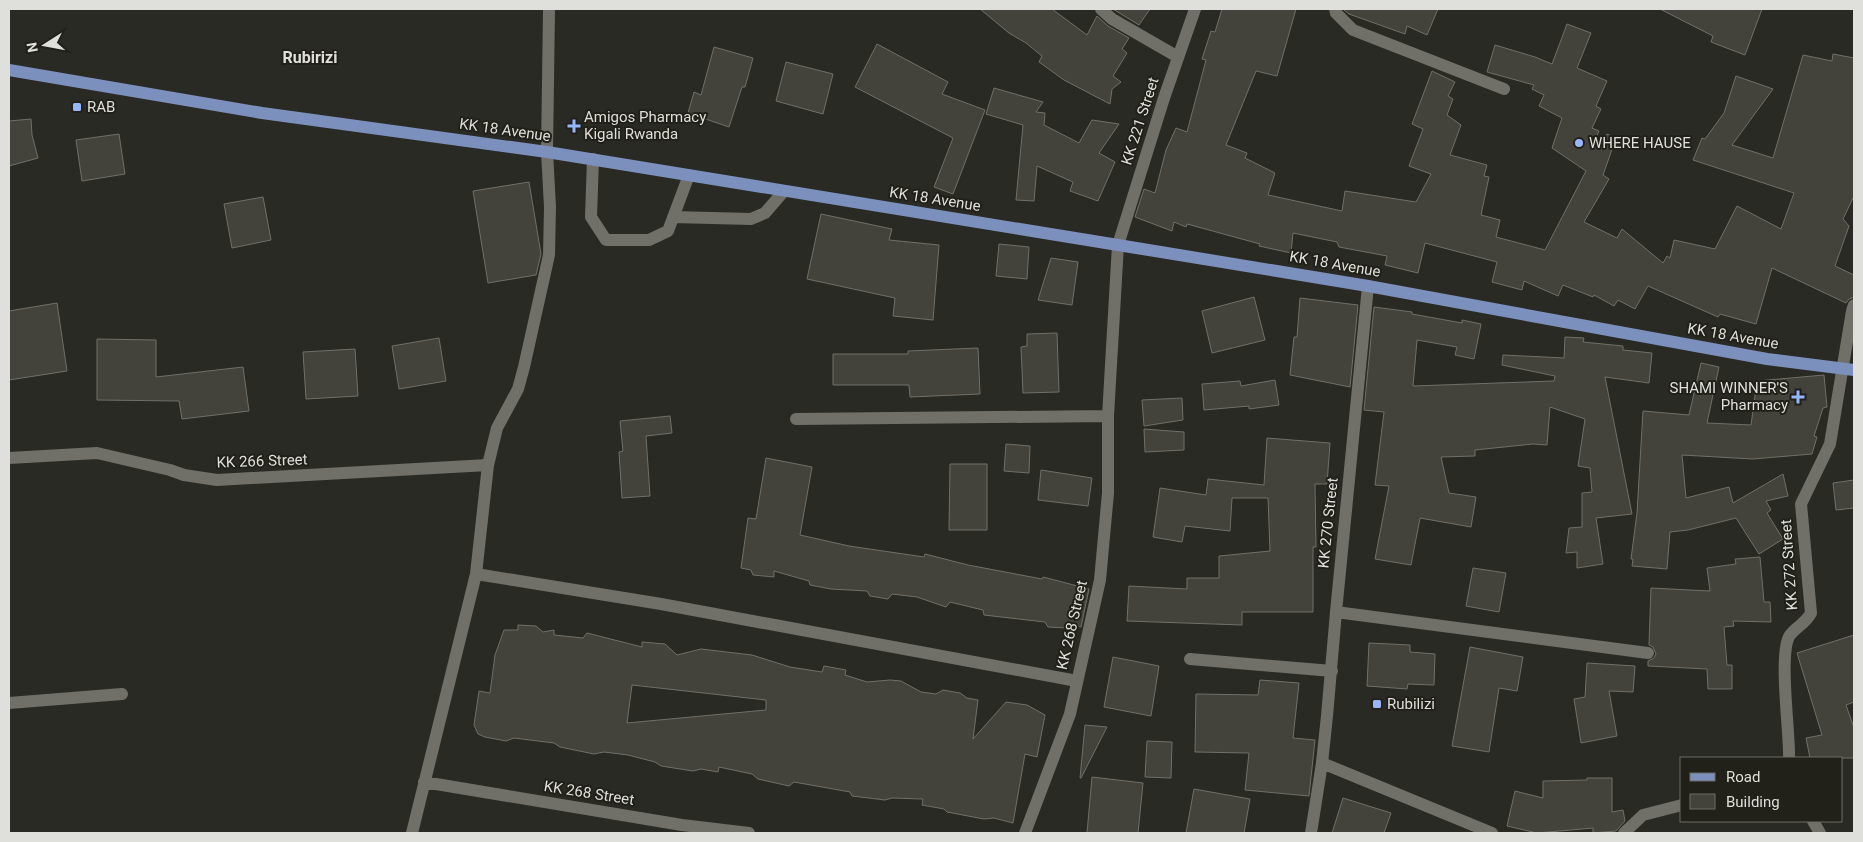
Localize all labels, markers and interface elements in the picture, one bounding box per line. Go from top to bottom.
north arrow [20,20,70,70]
text: N [23,41,41,54]
district label: Rubirizi [283,48,337,67]
street label: KK 221 Street [1117,75,1163,167]
place label: RAB [87,98,115,116]
marker: RAB [71,101,83,113]
place label: Amigos Pharmacy Kigali Rwanda [584,108,706,143]
street label: KK 18 Avenue [458,115,552,145]
marker: Amigos Pharmacy Kigali Rwanda [568,120,580,132]
place label: WHERE HAUSE [1589,134,1691,152]
marker: WHERE HAUSE [1573,137,1585,149]
street label: KK 18 Avenue [888,183,982,215]
street label: KK 18 Avenue [1288,247,1382,281]
street label: KK 18 Avenue [1686,319,1780,353]
place label: SHAMI WINNER'S Pharmacy [1669,379,1788,414]
marker: SHAMI WINNER'S Pharmacy [1792,391,1804,403]
street label: KK 266 Street [216,450,308,472]
street label: KK 270 Street [1314,477,1342,569]
street label: KK 272 Street [1777,519,1801,611]
street label: KK 268 Street [1053,578,1091,671]
place label: Rubilizi [1387,695,1435,713]
marker: Rubilizi [1371,698,1383,710]
legend [1680,757,1843,822]
text: Road [1726,768,1760,786]
street label: KK 268 Street [543,777,635,809]
text: Building [1726,793,1780,811]

